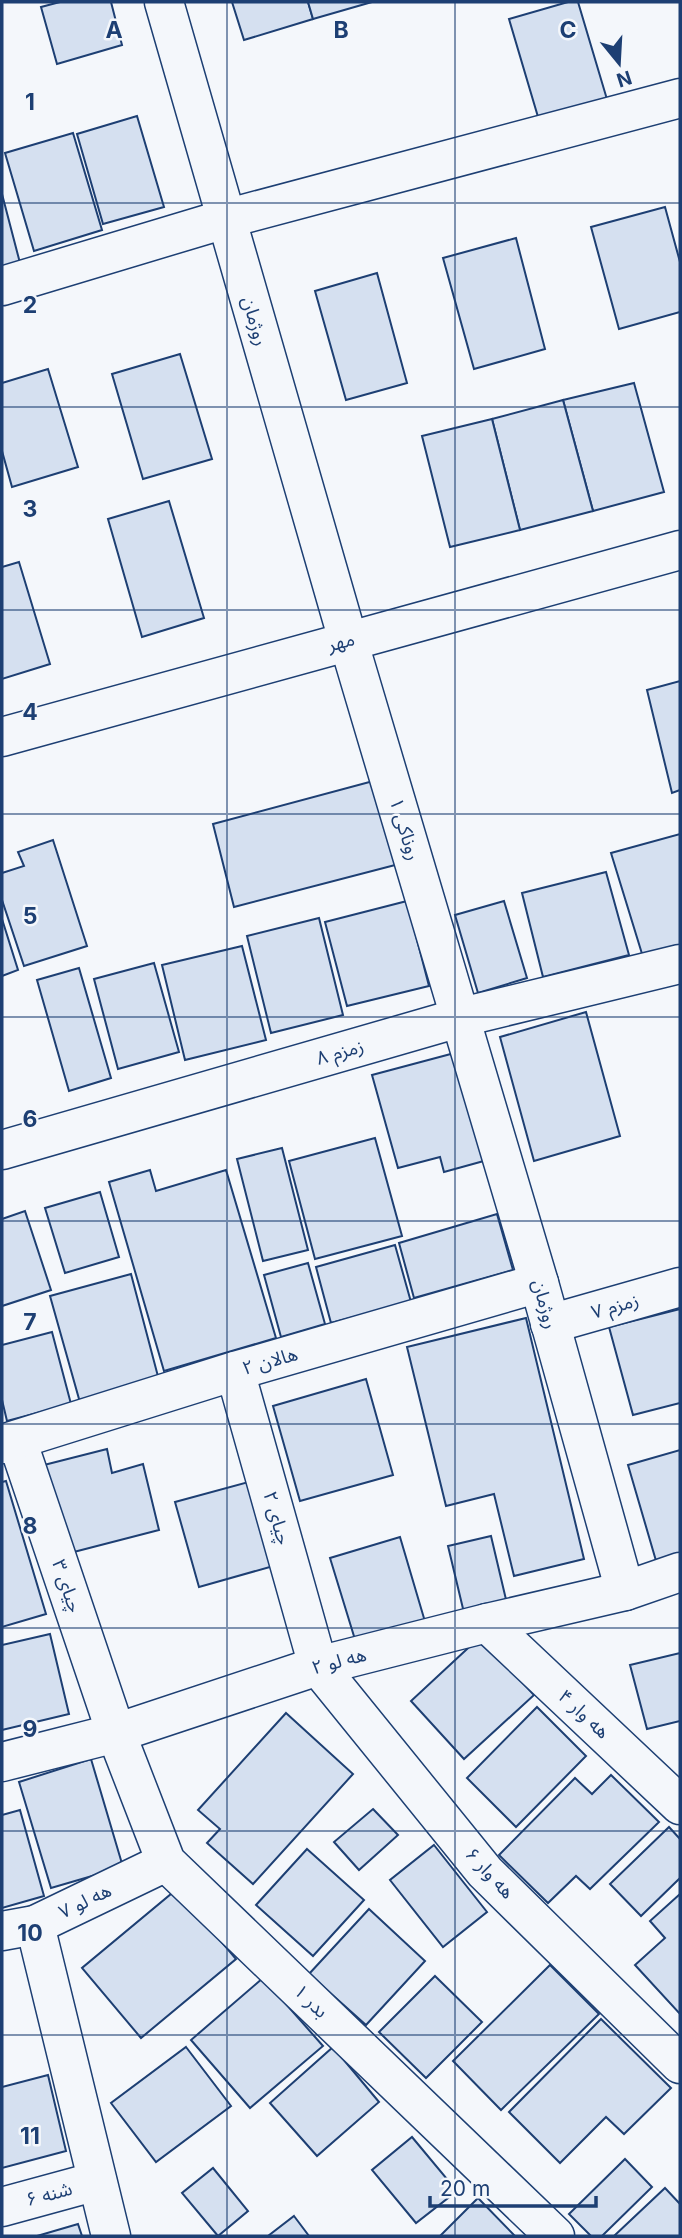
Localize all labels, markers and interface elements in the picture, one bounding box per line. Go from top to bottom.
text: A [105,16,123,44]
text: B [333,16,349,44]
text: C [559,16,577,44]
north arrow [584,28,654,98]
text: N [614,66,635,92]
text: 1 [25,88,35,116]
text: 2 [23,291,37,319]
street label: روژمان [237,294,273,348]
text: 3 [23,495,37,523]
street label: مهر [324,627,357,657]
text: 4 [22,698,38,726]
street label: روناکی ۱ [385,795,425,863]
text: 5 [23,902,37,930]
street label: زمزم ۸ [314,1034,367,1073]
text: 6 [23,1105,37,1133]
street label: روژمان [527,1277,563,1331]
street label: زمزم ۷ [589,1288,642,1327]
text: 7 [23,1308,37,1336]
street label: هالان ۲ [240,1342,301,1380]
street label: چیای ۲ [257,1489,296,1548]
text: 8 [23,1512,37,1540]
street label: چیای ۳ [46,1557,87,1616]
street label: هه لو ۲ [309,1643,369,1679]
street label: هه وار ۴ [554,1685,614,1744]
text: 9 [23,1715,37,1743]
street label: هه وار ۶ [461,1843,520,1903]
street label: هه لو ۷ [55,1878,115,1924]
text: 10 [17,1919,43,1947]
street label: بدر ۱ [289,1979,333,2023]
text: 11 [20,2122,40,2150]
scale bar [430,2164,596,2208]
text: 20 m [440,2176,490,2201]
street label: شنه ۶ [23,2177,75,2211]

